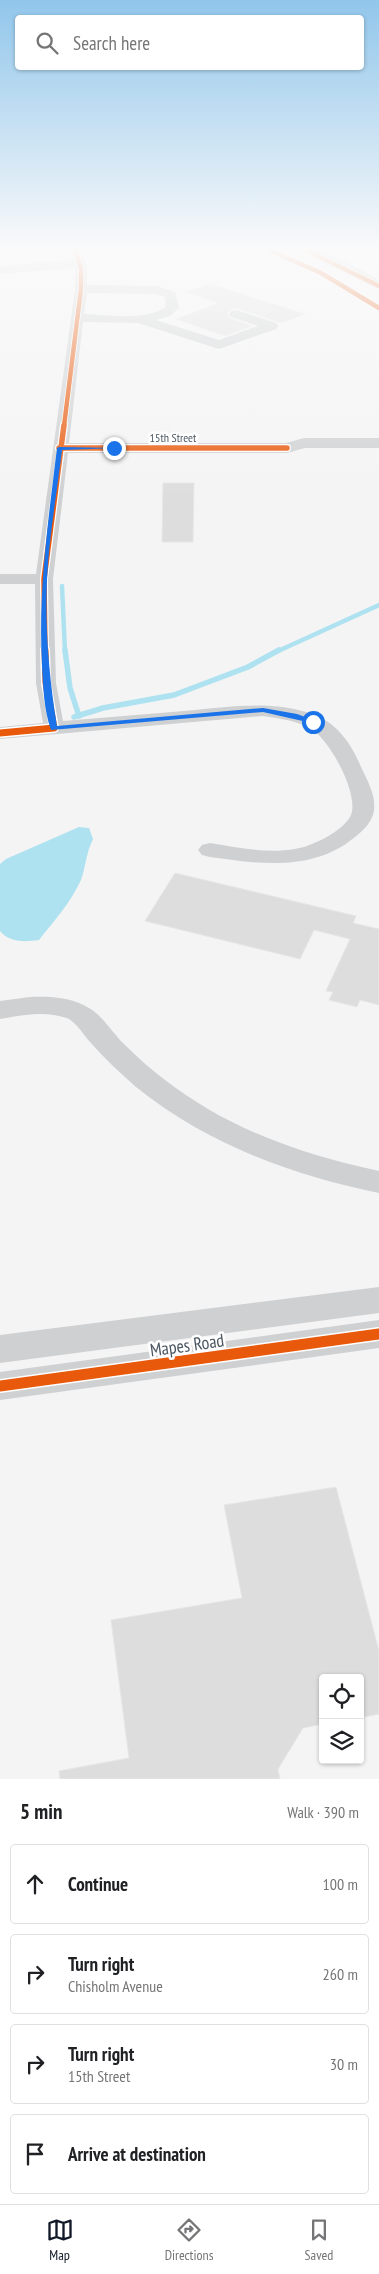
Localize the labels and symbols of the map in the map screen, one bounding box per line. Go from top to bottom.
street label: 15th Street [150,430,197,445]
route end [103,437,126,460]
route start [302,711,325,734]
street label: Mapes Road [148,1328,226,1362]

